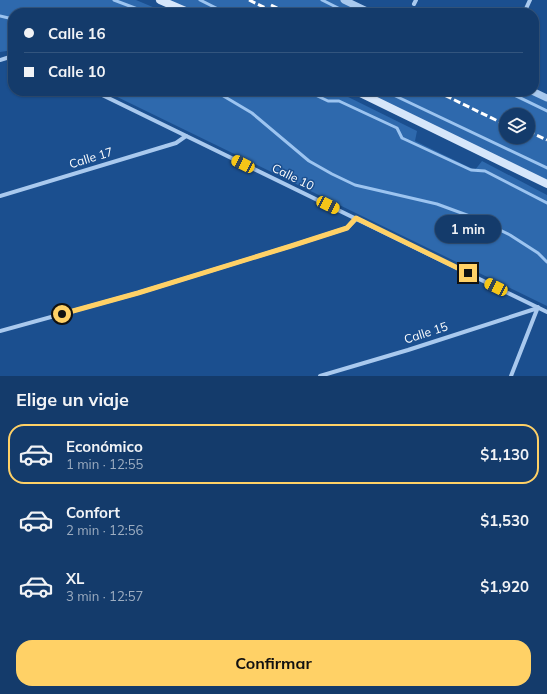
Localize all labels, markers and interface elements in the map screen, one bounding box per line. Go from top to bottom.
text: Calle 16 [48,24,105,43]
text: Calle 10 [48,62,105,81]
map controls [499,108,535,144]
button: layers [499,108,535,144]
street label: Calle 17 [67,144,115,171]
car [230,153,256,175]
street label: Calle 10 [270,160,317,193]
car [315,194,341,216]
callout: 1 min [435,215,501,243]
text: 1 min [451,221,485,237]
route end [459,264,477,282]
car [483,276,509,298]
route start [53,305,71,323]
street label: Calle 15 [402,318,450,347]
text: Elige un viaje [16,388,129,411]
icon: car [18,436,54,472]
text: Económico [66,437,143,456]
text: $1,130 [480,445,529,464]
text: 1 min · 12:55 [66,456,143,472]
icon: car [18,502,54,538]
text: Confort [66,503,120,522]
text: $1,530 [480,511,529,530]
text: 2 min · 12:56 [66,522,143,538]
icon: car [18,568,54,604]
text: XL [66,569,84,588]
text: $1,920 [480,577,529,596]
text: 3 min · 12:57 [66,588,143,604]
button: Confirmar [16,640,531,686]

